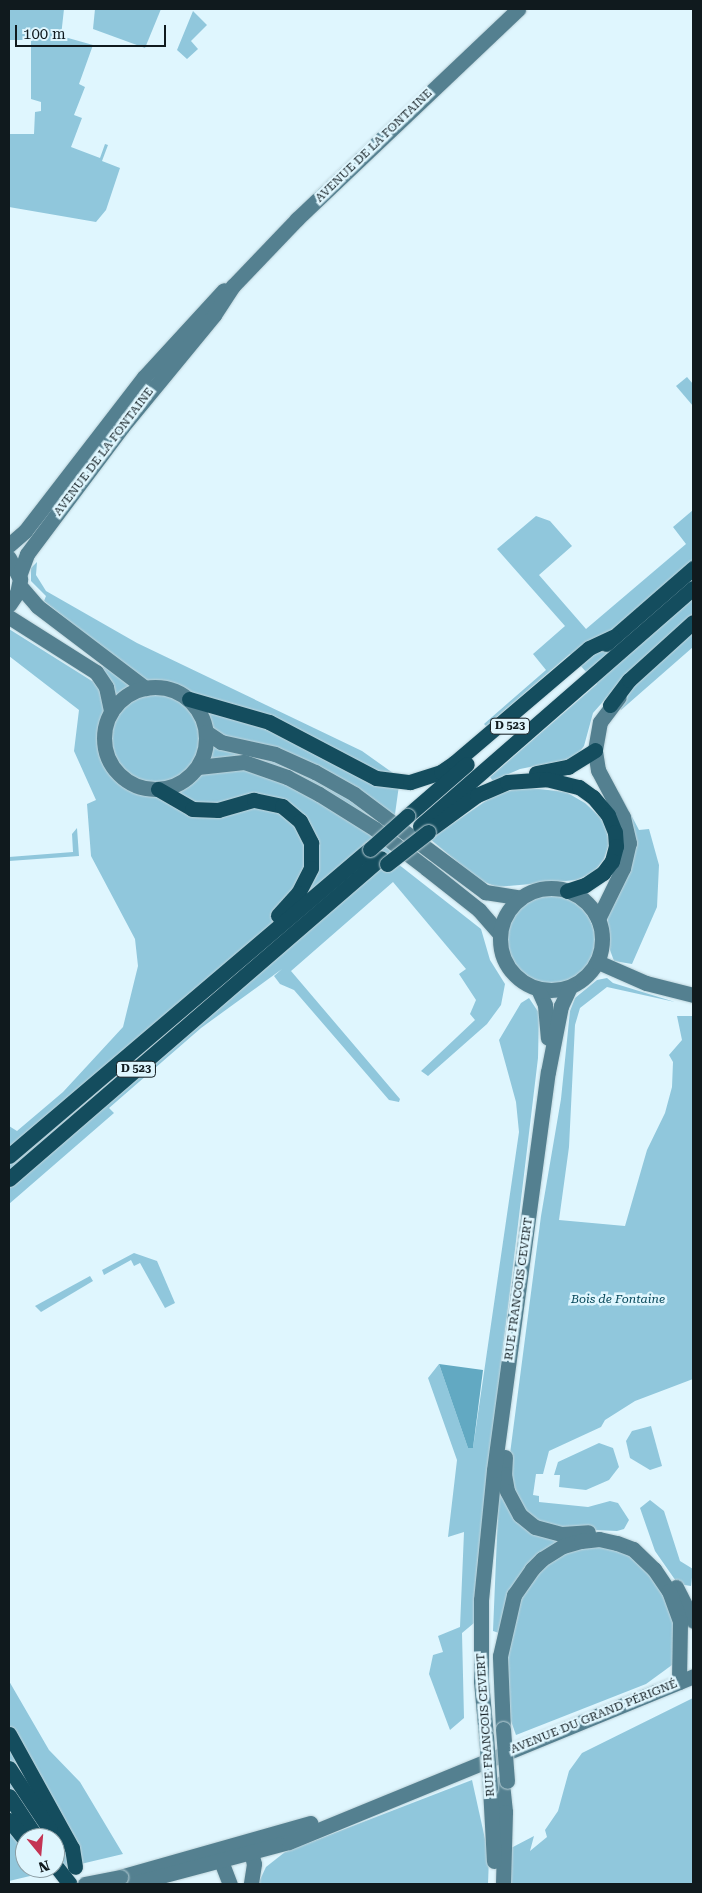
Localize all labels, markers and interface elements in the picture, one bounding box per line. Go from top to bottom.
scale bar [18,15,169,47]
text: 100 m [23,25,66,43]
street label: AVENUE DE LA FONTAINE [313,86,435,206]
street label: AVENUE DE LA FONTAINE [51,385,157,519]
road number: D 523 [489,718,531,734]
road number: D 523 [115,1060,157,1078]
street label: RUE FRANCOIS CEVERT [502,1217,536,1361]
park label: Bois de Fontaine [571,1293,665,1307]
street label: RUE FRANCOIS CEVERT [474,1653,498,1797]
street label: AVENUE DU GRAND PÉRIGNÉ [509,1677,679,1757]
north arrow [15,1828,65,1878]
text: N [37,1857,52,1876]

